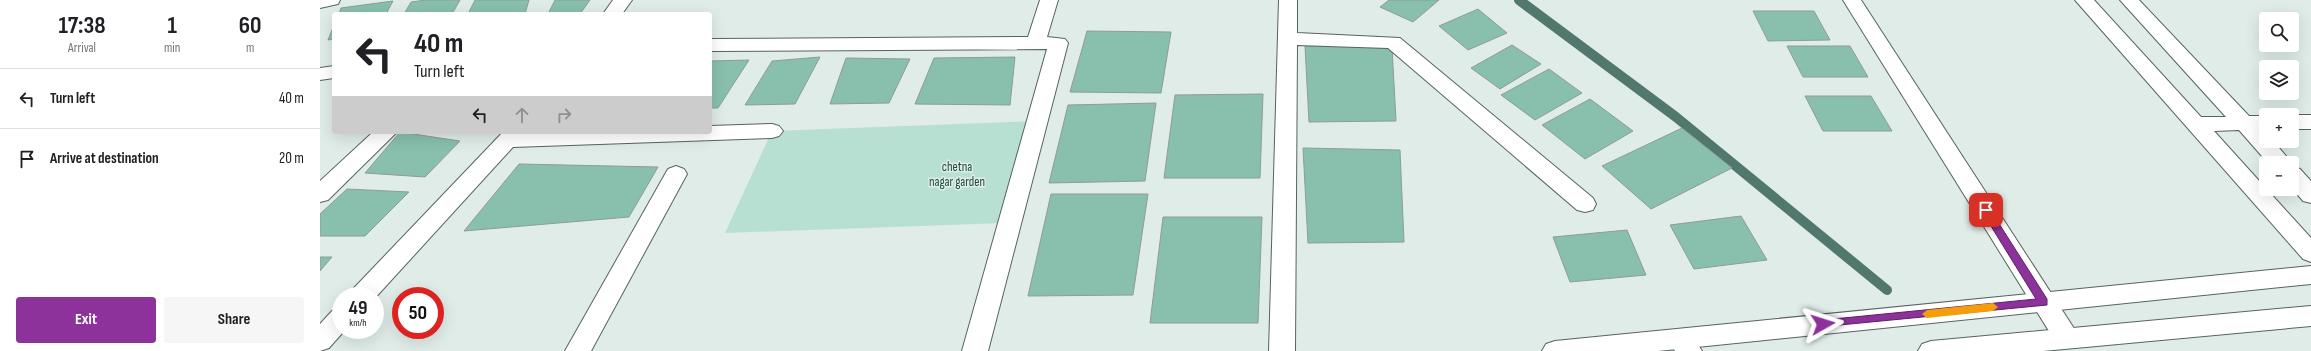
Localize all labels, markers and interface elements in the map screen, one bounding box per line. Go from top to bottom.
text: 17:38 [58,11,106,40]
text: 1 [167,11,177,40]
text: 60 [239,11,262,40]
map controls [2259,12,2299,196]
button: search [2259,12,2299,52]
text: 40 m [414,27,463,60]
icon: left [348,28,400,80]
text: Arrival [68,40,96,56]
text: min [164,40,180,56]
text: m [246,40,254,56]
button: layers [2259,60,2299,100]
text: Turn left [414,61,465,82]
icon: left [16,88,38,110]
text: Turn left [50,89,95,108]
text: 40 m [279,89,304,108]
icon: left [469,104,491,126]
icon: ahead [511,104,533,126]
icon: right [553,104,575,126]
button: + [2259,108,2299,148]
icon: arrive [16,148,38,170]
text: Arrive at destination [50,149,159,168]
text: 20 m [279,149,304,168]
button: − [2259,156,2299,196]
park label: chetna nagar garden [929,159,985,190]
pin [1969,193,2003,227]
icon: arrive [1975,199,1997,221]
speed limit sign: 50 [392,287,444,339]
text: 49 [349,296,367,320]
button: Exit [16,297,156,343]
button: Share [164,297,304,343]
position arrow [1802,303,1844,345]
text: km/h [349,317,367,329]

